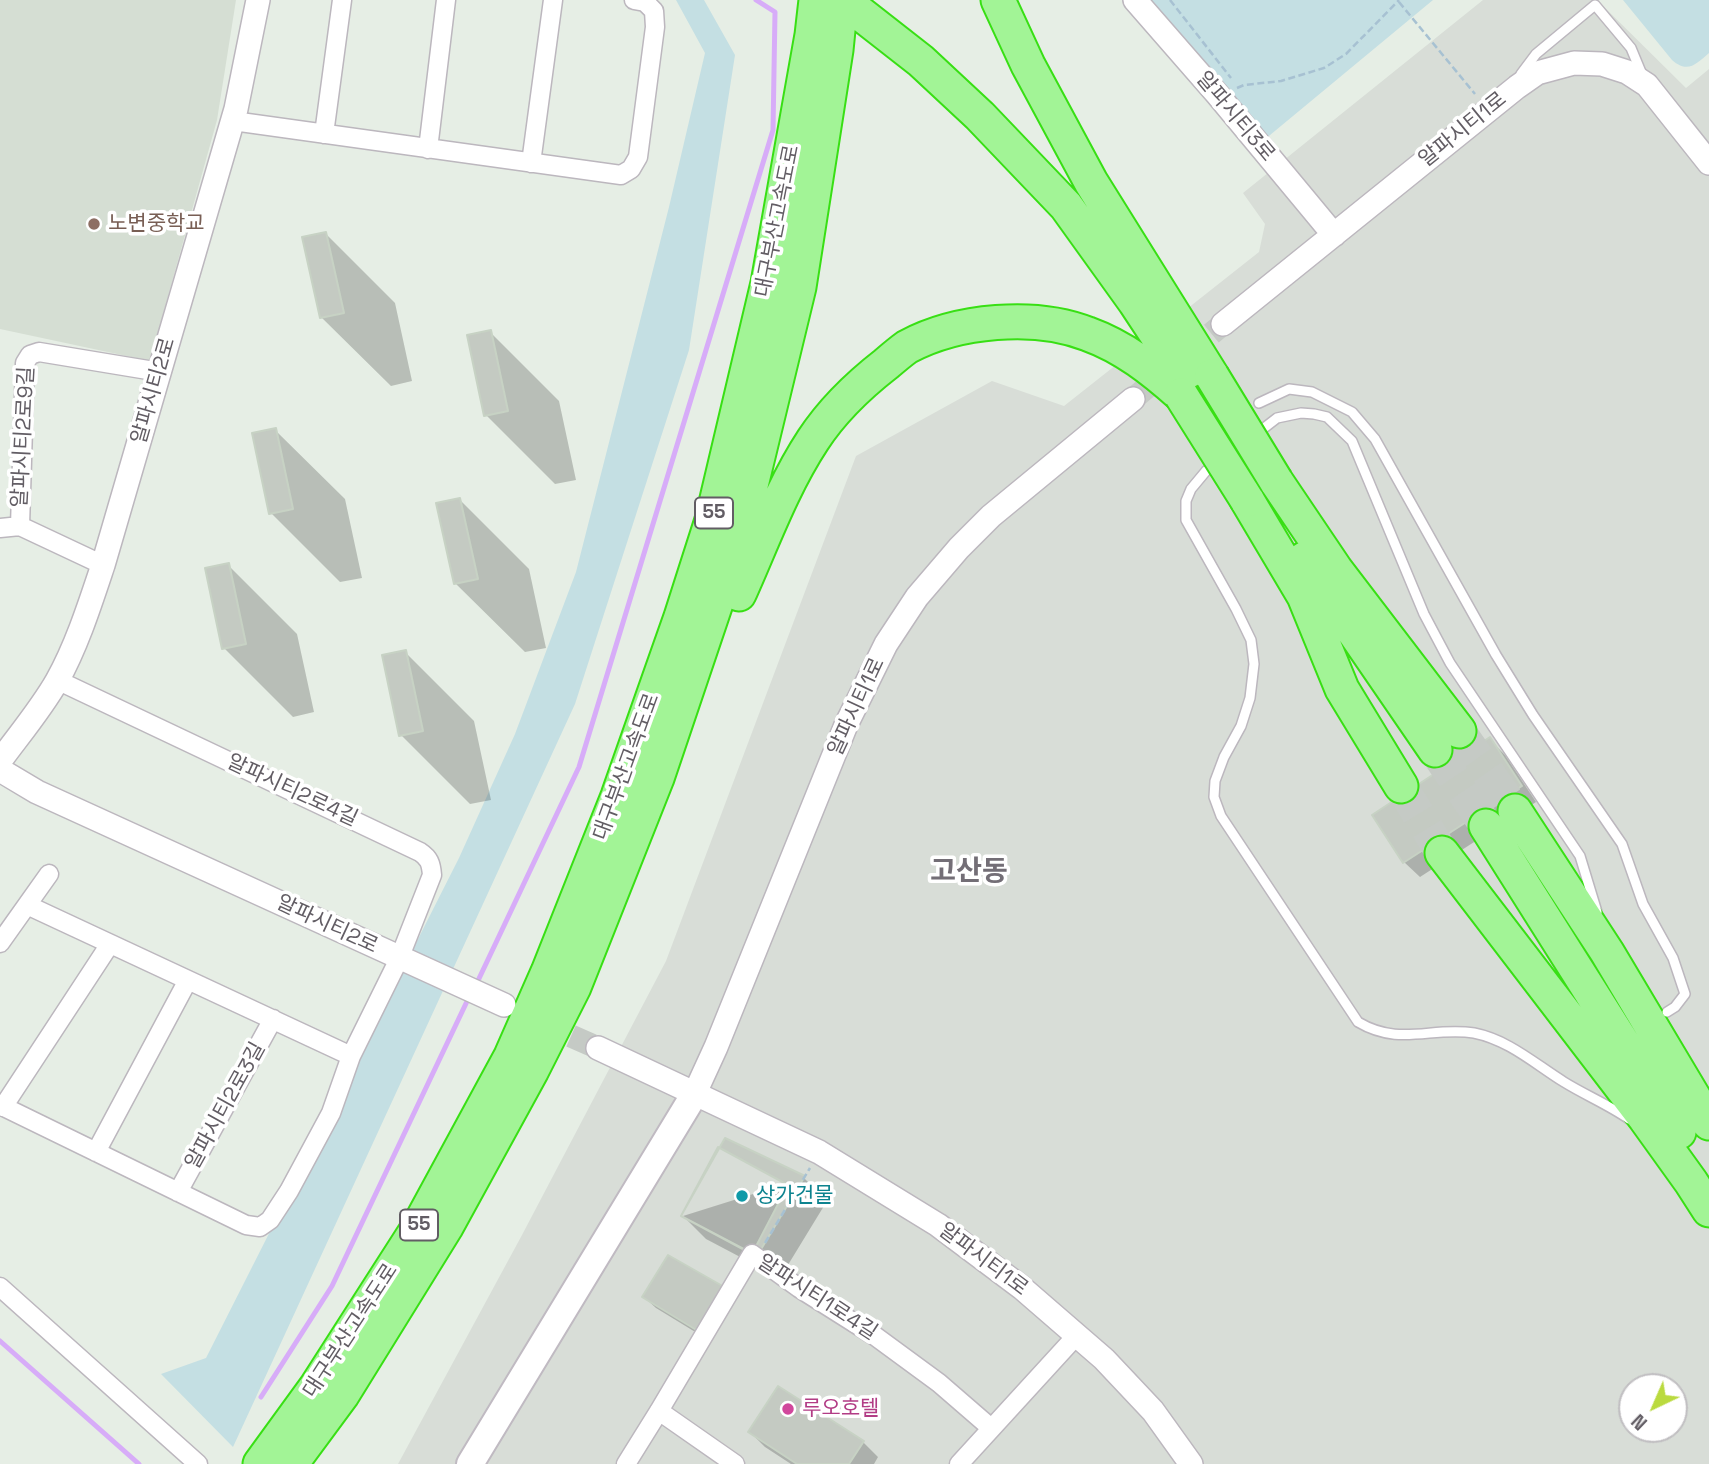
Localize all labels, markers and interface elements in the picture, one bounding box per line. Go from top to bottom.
street label: 알파시티3로 [1190,67,1280,167]
street label: 알파시티1로 [1414,87,1512,173]
street label: 대구부산고속도로 [751,143,805,299]
place label: 노변중학교 [108,211,205,237]
marker: 노변중학교 [86,216,102,232]
street label: 알파시티2로 [127,335,181,447]
street label: 알파시티2로9길 [8,366,40,508]
road number: 55 [695,498,733,528]
street label: 알파시티1로 [823,654,891,760]
street label: 대구부산고속도로 [589,690,665,844]
street label: 알파시티2로4길 [222,750,362,832]
district label: 고산동 [930,855,1008,889]
street label: 알파시티2로 [272,890,382,960]
street label: 알파시티2로3길 [181,1038,271,1174]
place label: 상가건물 [756,1183,833,1209]
marker: 상가건물 [734,1188,750,1204]
road number: 55 [400,1210,438,1240]
street label: 알파시티1로 [933,1218,1033,1302]
street label: 알파시티1로4길 [752,1250,882,1346]
street label: 대구부산고속도로 [298,1259,404,1403]
north arrow [1618,1373,1688,1443]
place label: 루오호텔 [802,1396,879,1422]
marker: 루오호텔 [780,1401,796,1417]
text: N [1626,1409,1653,1435]

